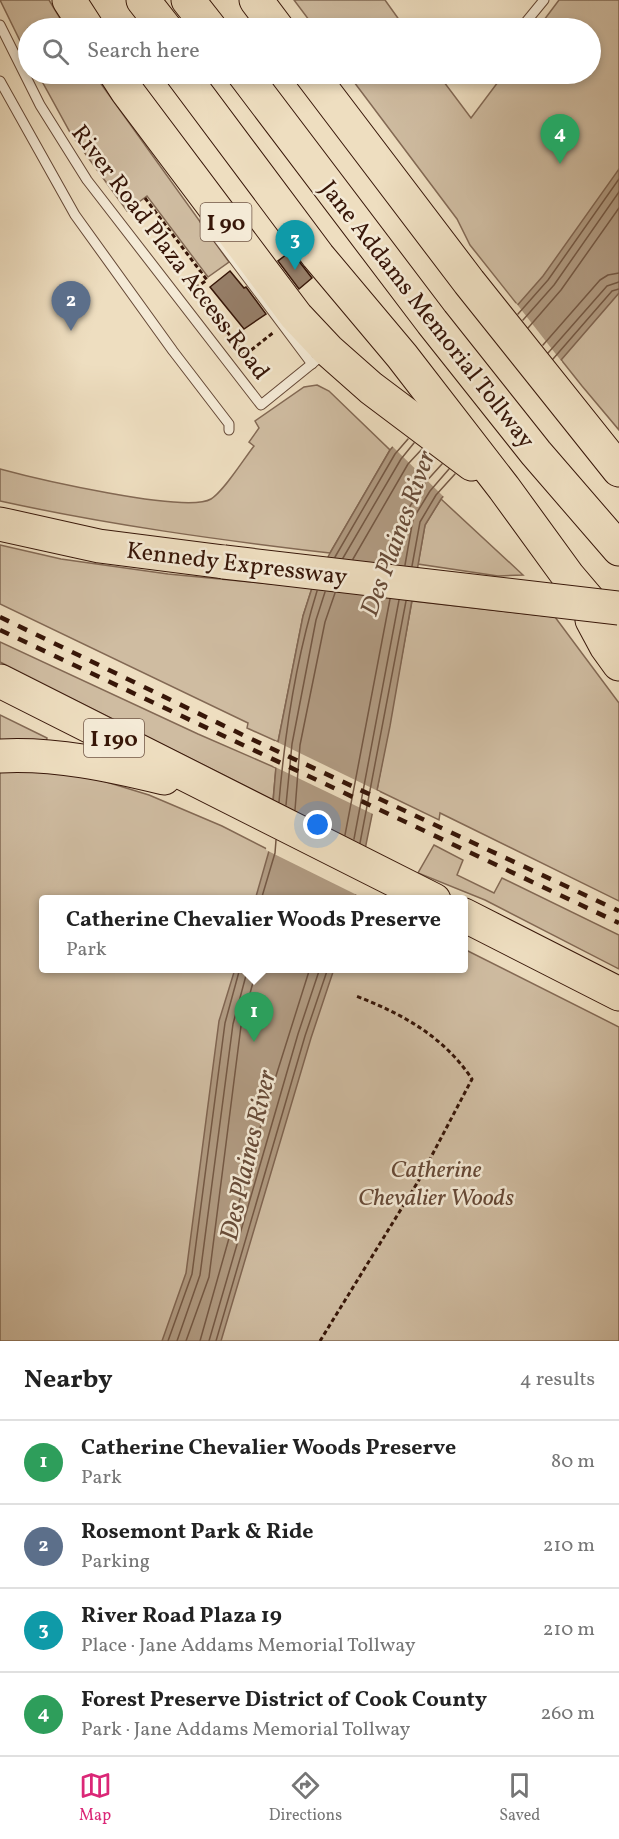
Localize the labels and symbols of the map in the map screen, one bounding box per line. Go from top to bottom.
pin: 4 [540,114,580,164]
street label: River Road Plaza Access Road [62,118,277,388]
street label: Jane Addams Memorial Tollway [311,174,542,456]
road number: I 90 [200,203,252,241]
pin: 3 [276,220,314,270]
pin: 2 [52,282,90,331]
water label: Des Plaines River [352,446,446,622]
street label: Kennedy Expressway [124,535,349,595]
road number: I 190 [84,719,144,757]
your location [303,810,332,839]
pin: 1 [234,992,274,1042]
water label: Des Plaines River [212,1066,286,1244]
park label: Catherine Chevalier Woods [358,1154,514,1216]

